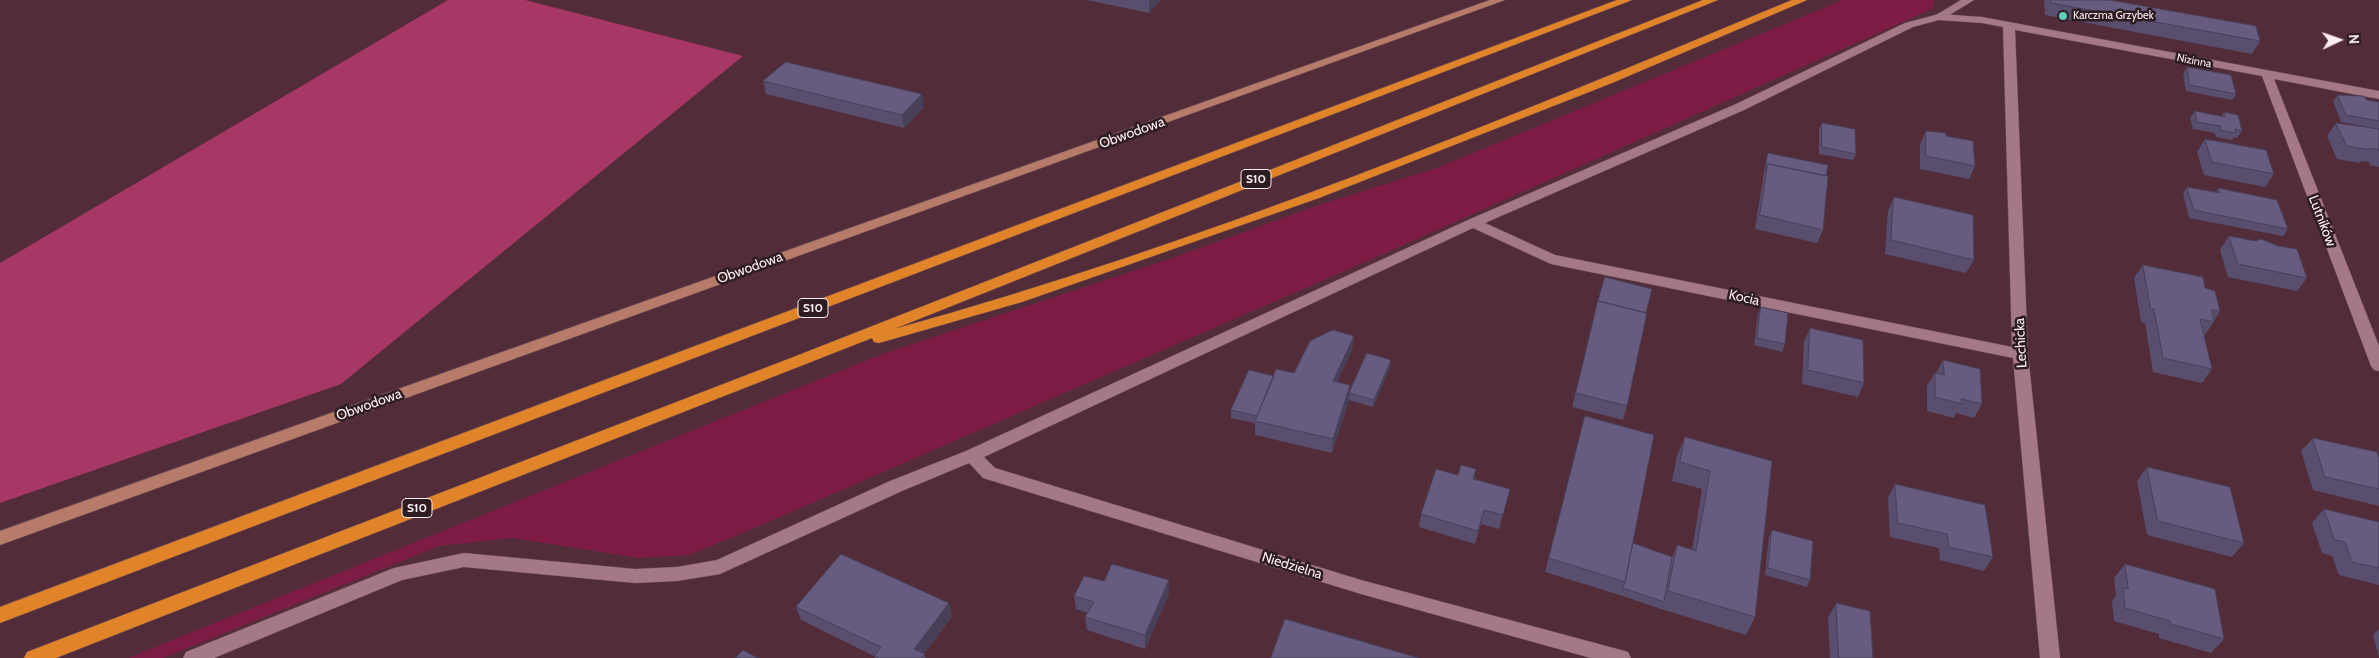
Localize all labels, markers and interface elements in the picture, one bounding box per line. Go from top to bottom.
place label: Karczma Grzybek [2073,9,2154,23]
marker: Karczma Grzybek [2057,10,2069,22]
north arrow [2314,15,2364,65]
text: N [2345,34,2363,45]
street label: Nizinna [2176,51,2212,71]
street label: Obwodowa [1097,113,1167,153]
road number: S10 [1241,170,1271,188]
street label: Lutników [2305,193,2339,249]
street label: Obwodowa [715,248,785,288]
street label: Kocia [1727,287,1761,309]
road number: S10 [798,298,828,318]
street label: Lechicka [2011,317,2031,369]
street label: Obwodowa [334,385,404,425]
road number: S10 [402,498,432,518]
street label: Niedzielna [1260,549,1324,583]

